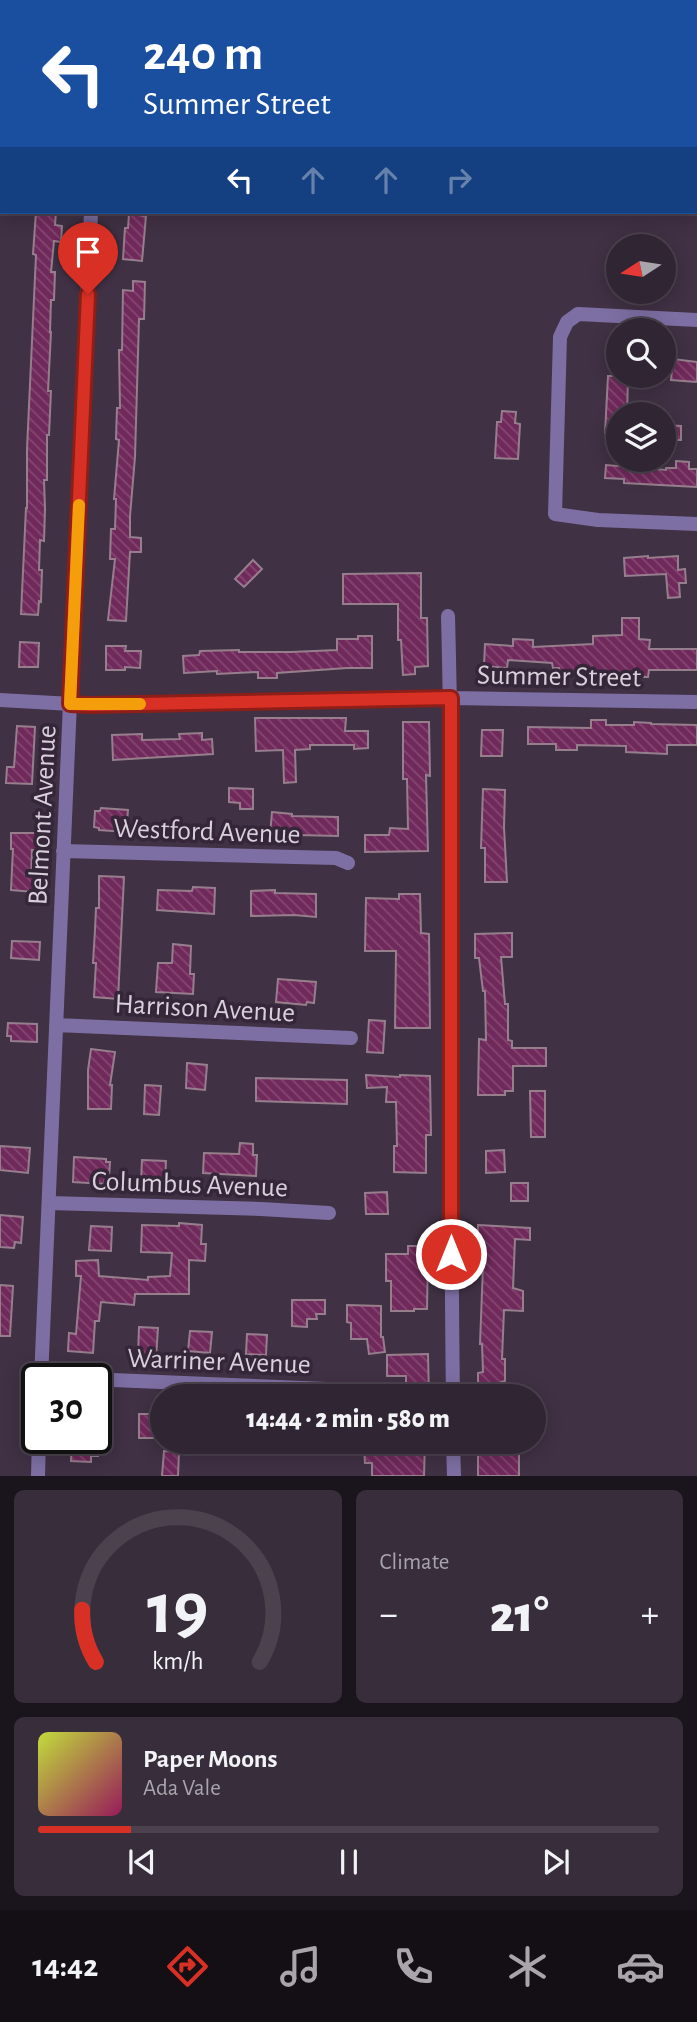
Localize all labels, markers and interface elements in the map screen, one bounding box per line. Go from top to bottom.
icon: left [28,28,119,119]
text: 240 m [143,30,263,79]
text: Summer Street [143,88,331,120]
icon: left [221,161,259,199]
icon: ahead [294,161,332,199]
icon: ahead [367,161,405,199]
icon: right [440,161,478,199]
pin [58,222,118,294]
icon: arrive [69,233,107,271]
north arrow [606,234,676,304]
map controls [606,234,676,472]
button: search [606,318,676,388]
button: layers [606,402,676,472]
street label: Summer Street [477,662,641,692]
street label: Belmont Avenue [24,724,62,906]
street label: Westford Avenue [113,815,301,849]
street label: Harrison Avenue [114,990,296,1028]
street label: Columbus Avenue [91,1168,289,1202]
position arrow [414,1217,488,1291]
street label: Warriner Avenue [127,1345,311,1379]
speed limit sign: 30 [21,1363,112,1454]
text: 14:44 · 2 min · 580 m [246,1406,450,1432]
text: Climate [380,1551,449,1574]
text: 19 [147,1575,208,1648]
text: 21° [490,1589,549,1641]
text: − [380,1596,398,1634]
text: + [641,1596,659,1634]
text: km/h [152,1649,204,1674]
text: Paper Moons [143,1746,278,1772]
text: Ada Vale [143,1777,221,1800]
icon: previous [123,1843,161,1881]
icon: pause [330,1843,368,1881]
icon: next [537,1843,575,1881]
icon: directions [163,1942,212,1991]
icon: music [276,1942,325,1991]
icon: phone [389,1942,438,1991]
icon: climate [503,1942,552,1991]
icon: car [616,1942,665,1991]
text: 14:42 [32,1950,98,1982]

